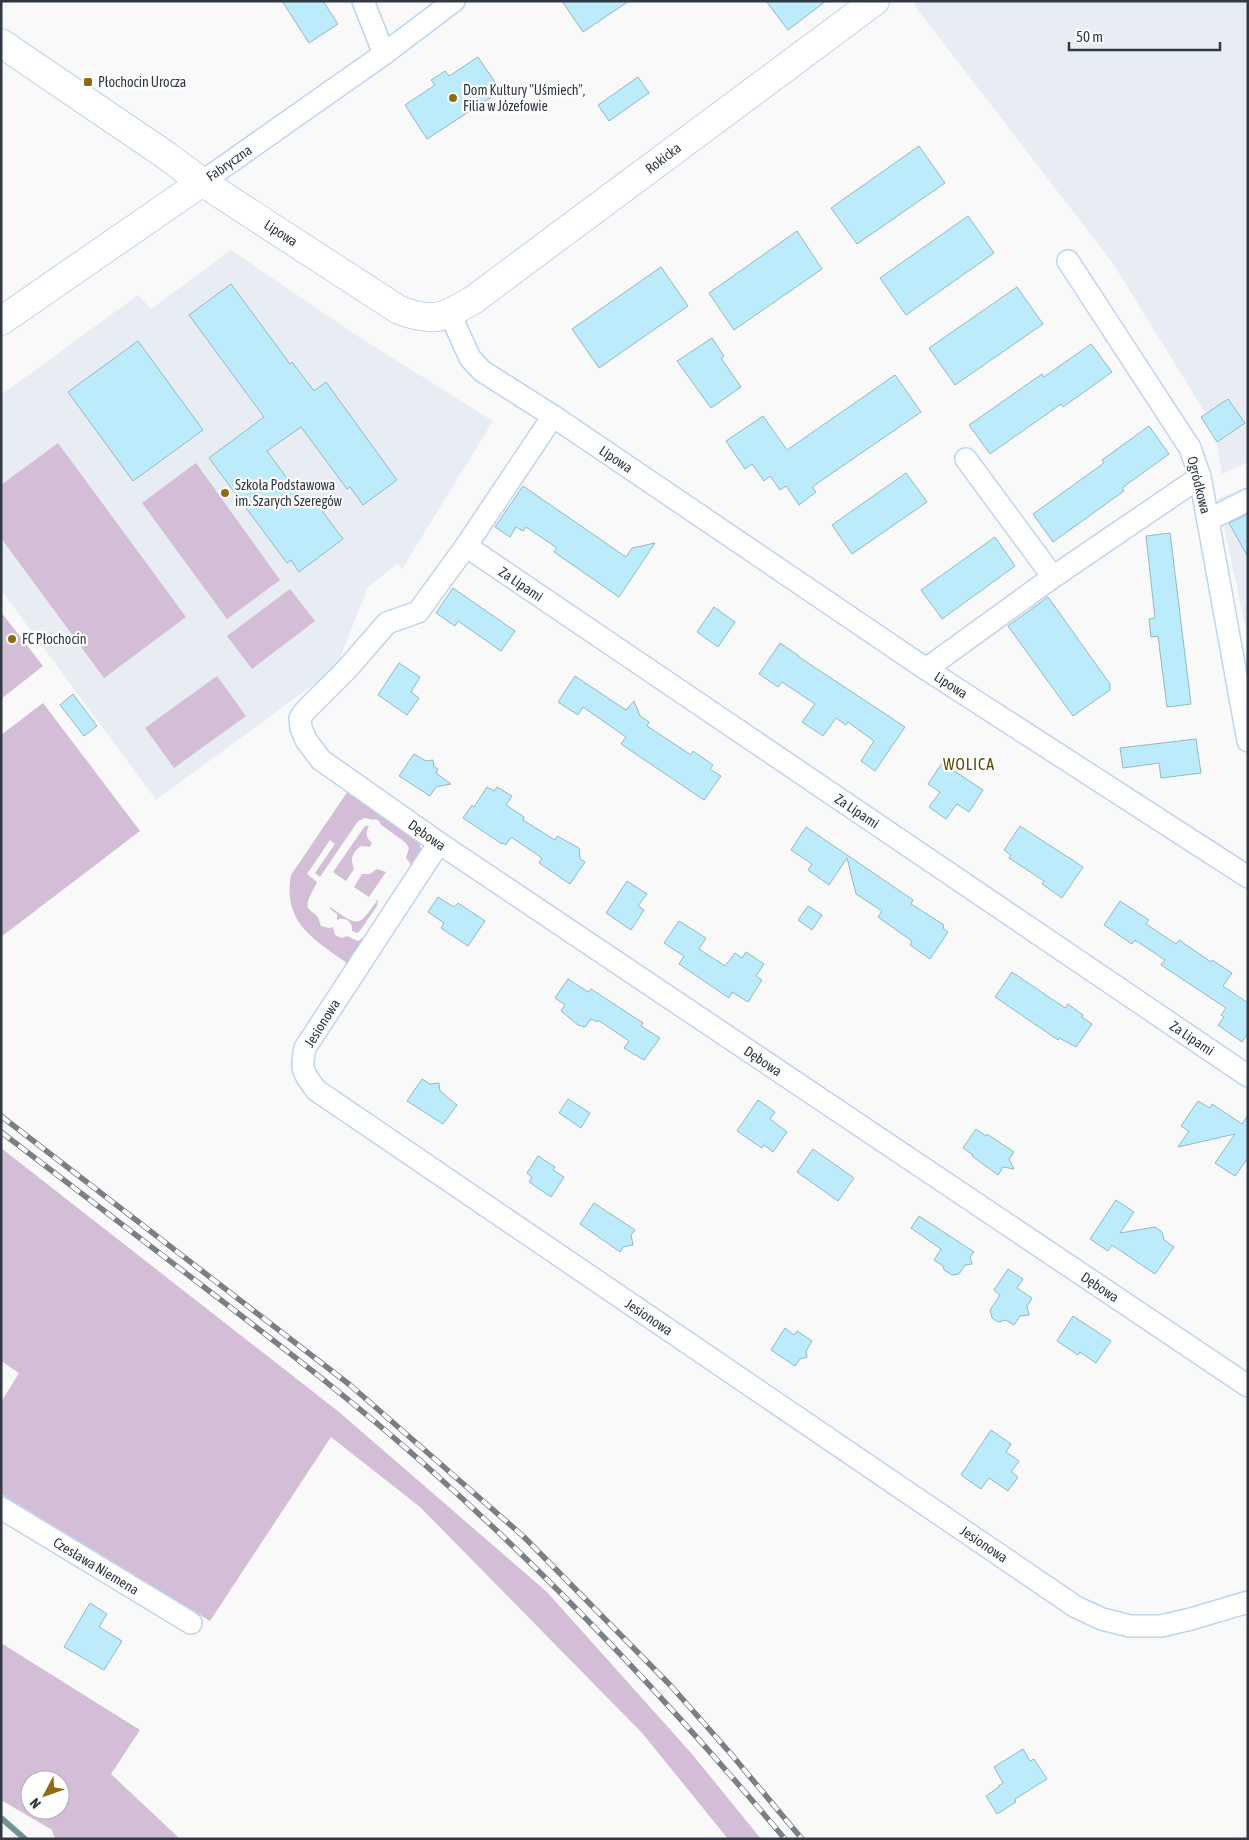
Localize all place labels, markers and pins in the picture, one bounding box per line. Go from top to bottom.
place label: Płochocin Urocza [98,74,186,90]
marker: Płochocin Urocza [82,76,94,88]
place label: Dom Kultury "Uśmiech", Filia w Józefowie [463,82,585,114]
marker: Dom Kultury "Uśmiech", Filia w Józefowie [447,92,459,104]
place label: Szkoła Podstawowa im. Szarych Szeregów [235,477,343,509]
marker: Szkoła Podstawowa im. Szarych Szeregów [219,487,231,499]
place label: FC Płochocin [22,631,87,647]
marker: FC Płochocin [6,633,18,645]

